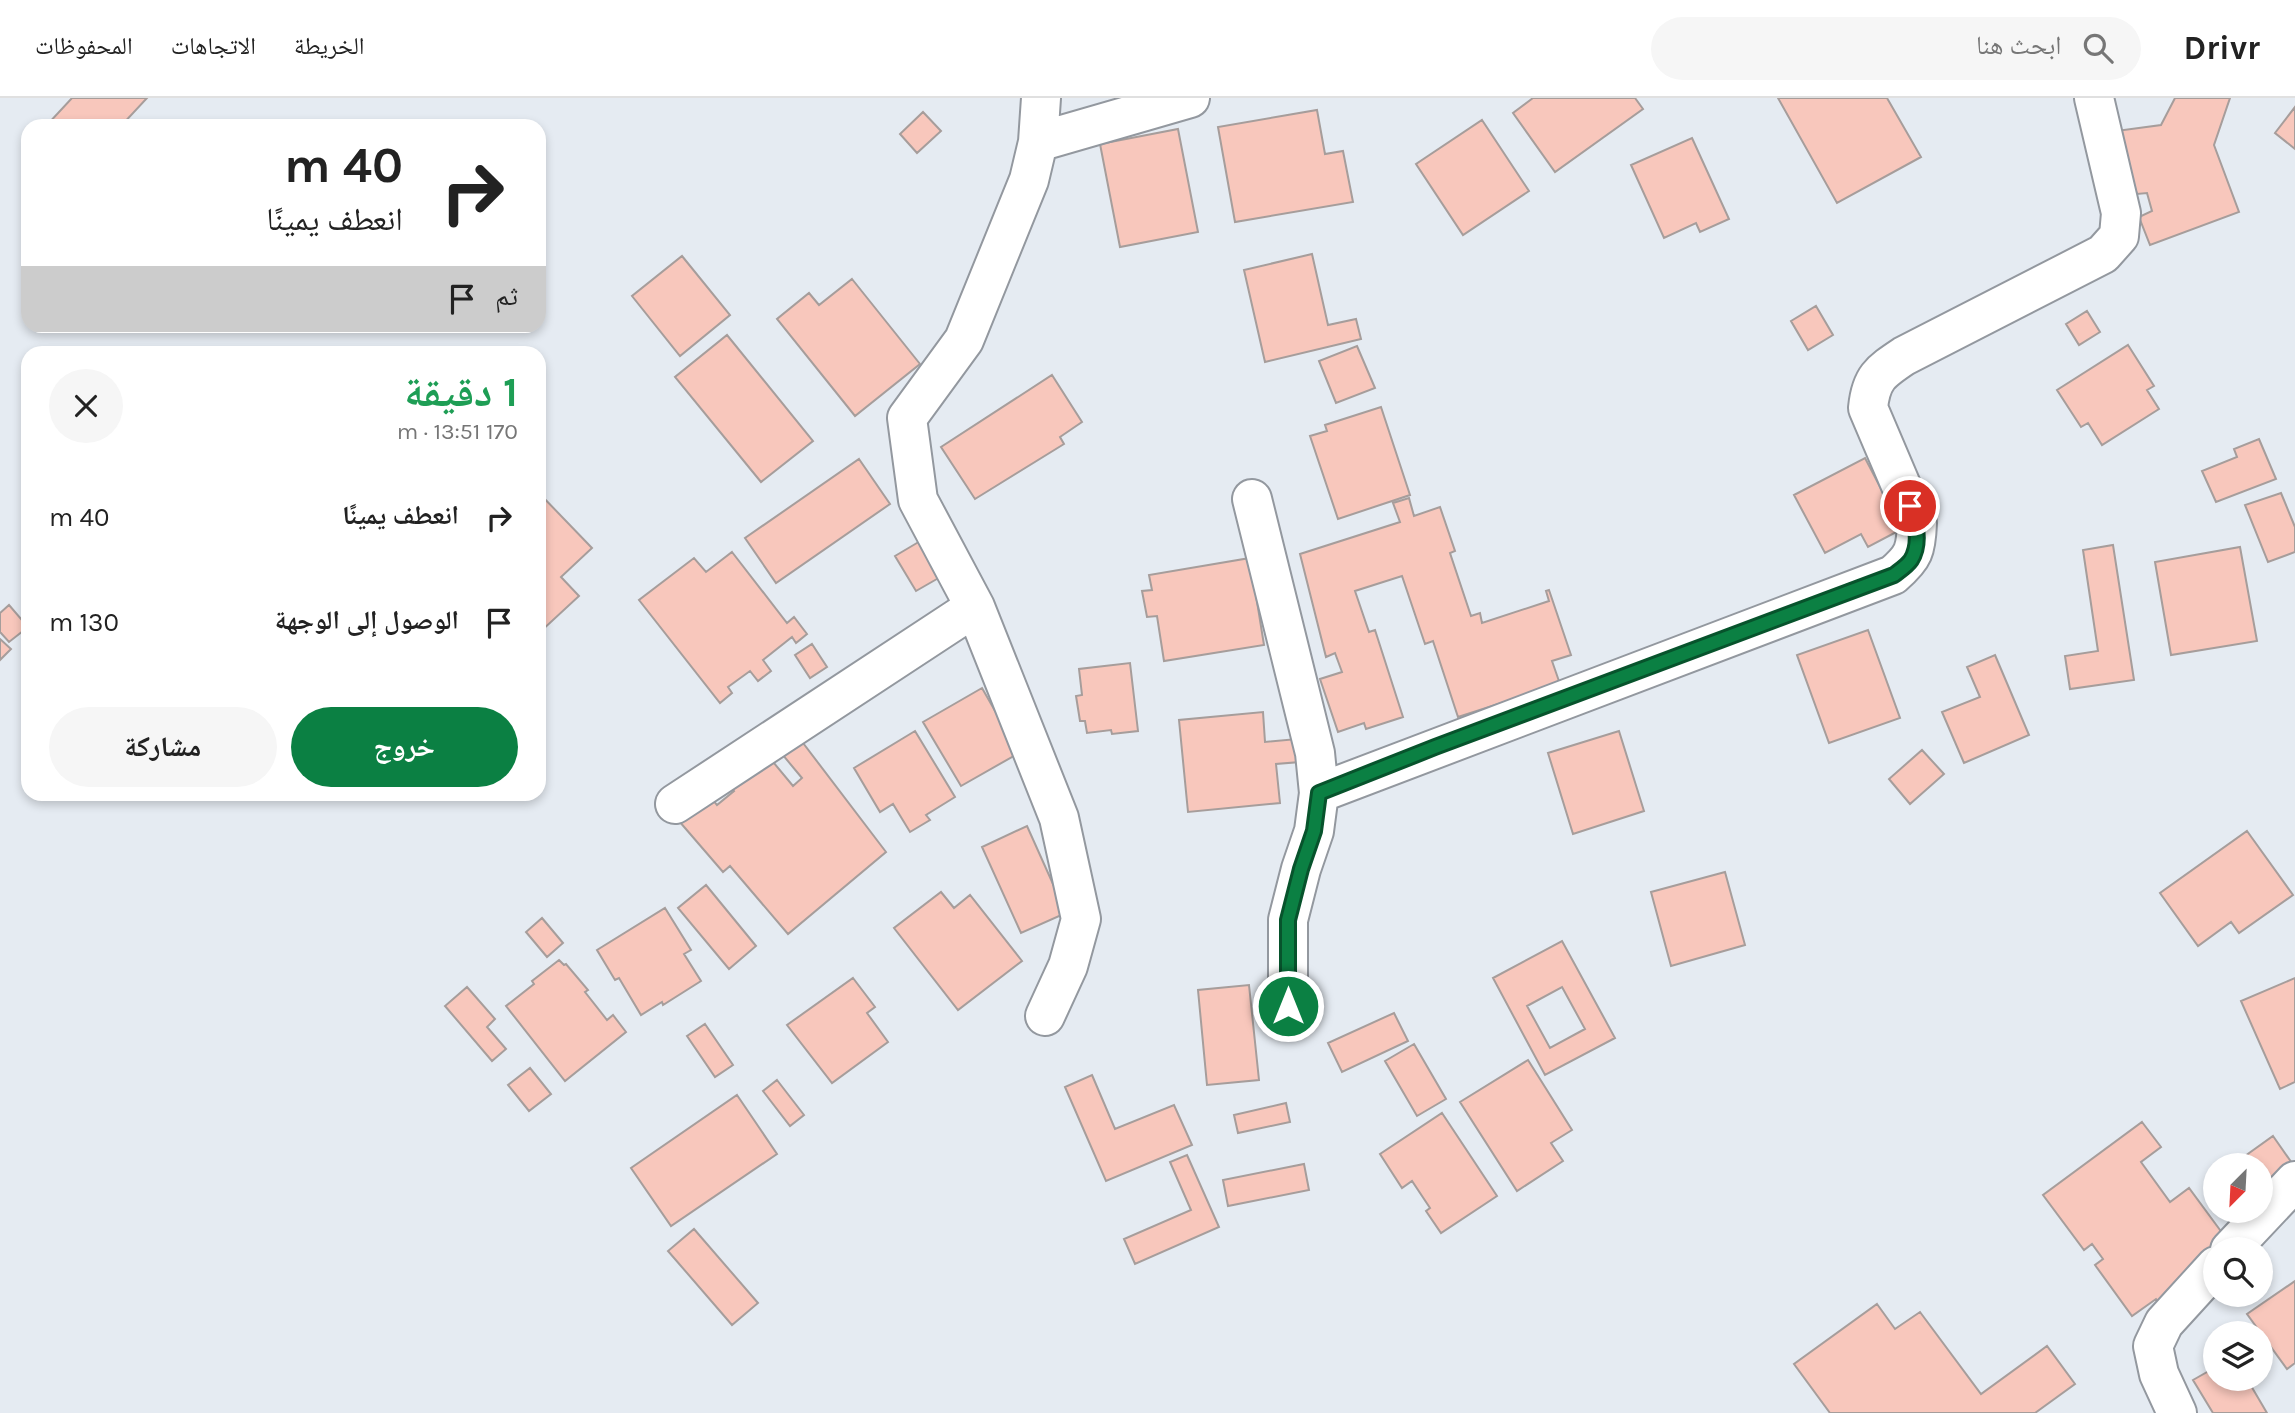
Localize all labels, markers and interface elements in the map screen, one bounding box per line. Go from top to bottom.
search box [1651,17,2141,80]
icon: search [2079,29,2117,67]
text: Drivr [2183,29,2260,67]
text: ابحث هنا [1976,30,2061,61]
text: المحفوظات [35,32,133,60]
text: الاتجاهات [171,32,256,60]
text: الخريطة [294,32,365,60]
text: 40 m [284,137,403,194]
icon: right [427,147,518,238]
text: انعطف يمينًا [266,201,403,238]
icon: arrive [443,280,481,318]
text: ثم [495,281,518,312]
text: 1 دقيقة [404,367,518,417]
button: close [49,369,123,443]
text: 170 m · 13:51 [397,418,518,445]
pin [1880,476,1940,536]
icon: arrive [1891,487,1929,525]
icon: right [480,499,518,537]
text: انعطف يمينًا [342,500,459,531]
text: 40 m [49,502,109,533]
icon: arrive [480,604,518,642]
text: الوصول إلى الوجهة [275,605,459,636]
text: 130 m [49,607,119,638]
button: مشاركة [49,707,277,787]
button: خروج [291,707,518,787]
position arrow [1251,969,1325,1043]
north arrow [2203,1153,2273,1223]
map controls [2203,1153,2273,1391]
button: search [2203,1237,2273,1307]
button: layers [2203,1321,2273,1391]

